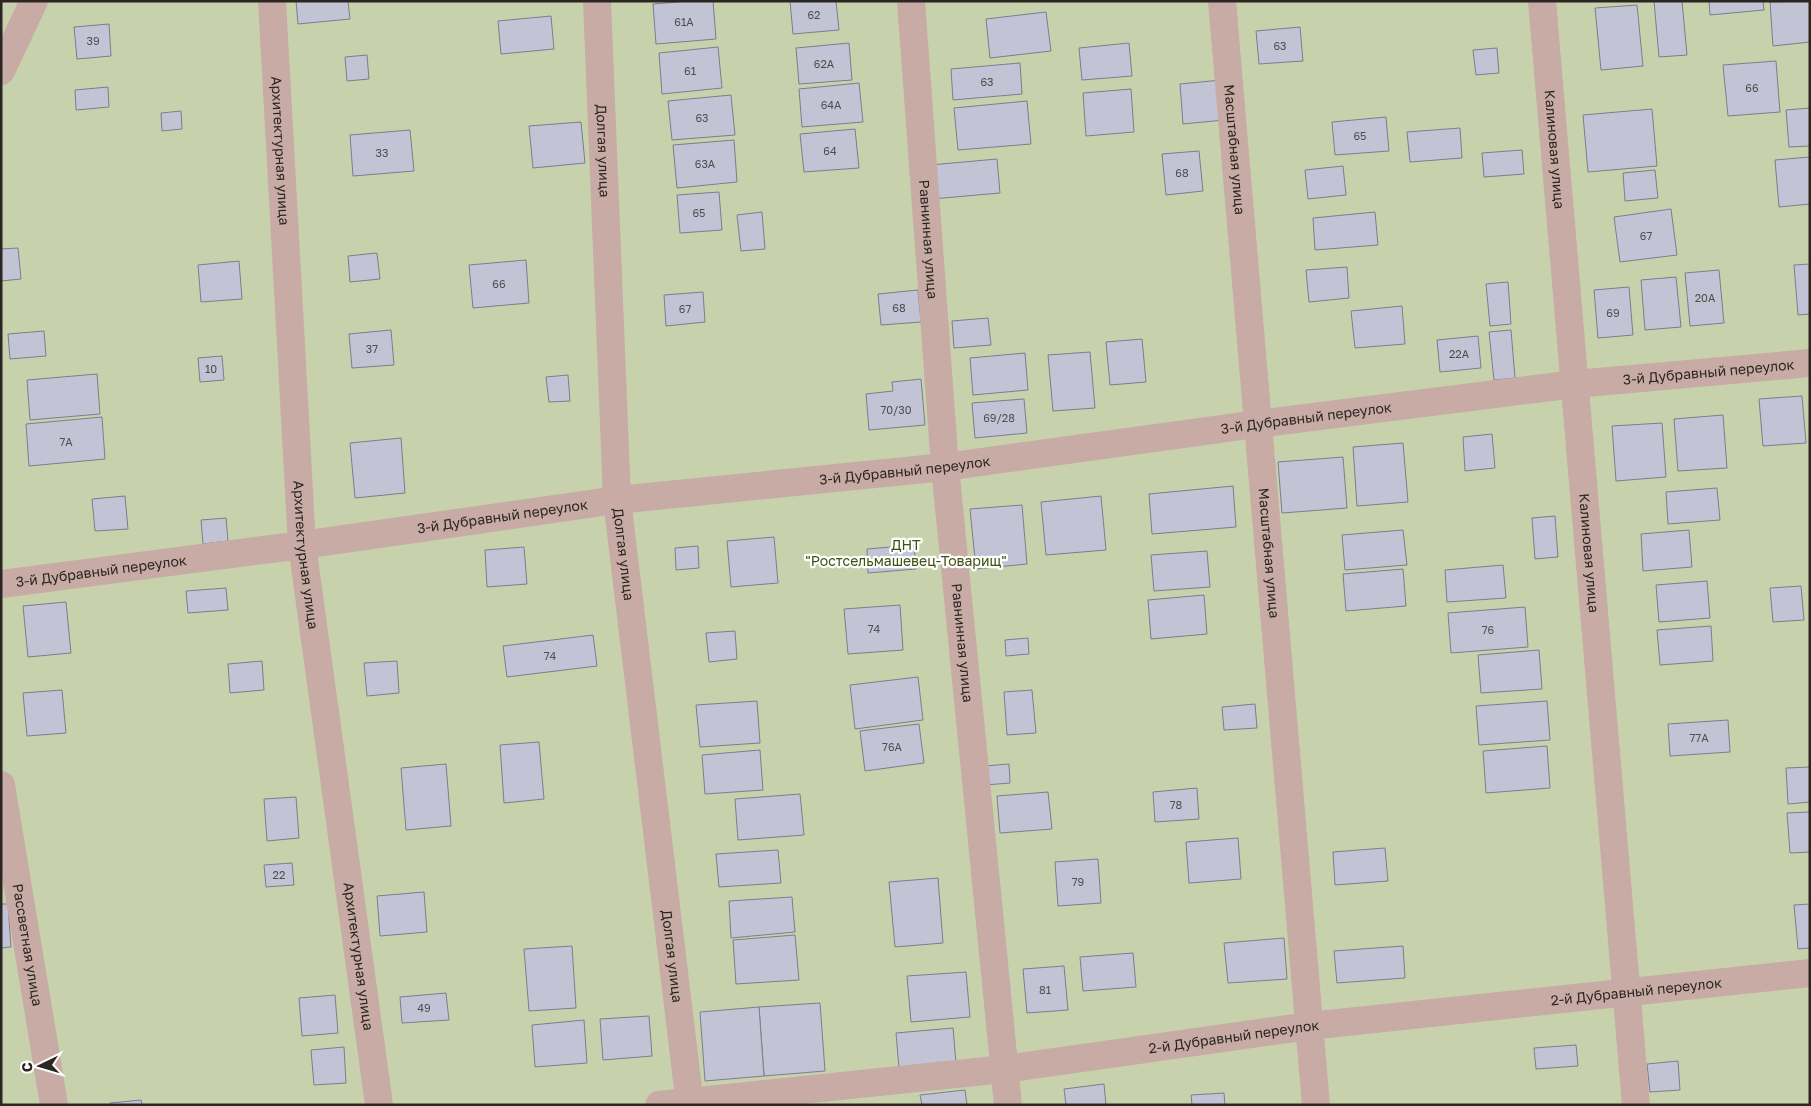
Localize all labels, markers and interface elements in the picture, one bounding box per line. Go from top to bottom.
house number: 62 [807,8,821,21]
house number: 61А [674,15,694,28]
house number: 39 [86,34,100,47]
house number: 63 [1273,39,1287,52]
house number: 62А [814,57,835,70]
house number: 61 [684,64,696,77]
house number: 63 [980,75,994,88]
street label: Архитектурная улица [268,76,293,226]
house number: 66 [1745,81,1759,94]
street label: Масштабная улица [1221,84,1249,215]
street label: Калиновая улица [1542,89,1569,210]
house number: 64А [821,98,842,111]
street label: Долгая улица [593,104,614,198]
house number: 63 [695,111,709,124]
house number: 65 [1353,129,1367,142]
house number: 64 [823,144,837,157]
house number: 33 [376,146,388,159]
house number: 63А [695,157,716,170]
house number: 68 [1175,166,1189,179]
street label: Равнинная улица [916,179,942,300]
house number: 65 [692,206,706,219]
house number: 67 [1640,229,1652,242]
house number: 66 [492,277,506,290]
house number: 20А [1695,291,1716,304]
house number: 68 [892,301,906,314]
house number: 67 [679,302,691,315]
house number: 69 [1606,306,1620,319]
house number: 37 [366,342,378,355]
house number: 22А [1449,347,1470,360]
street label: 3-й Дубравный переулок [1622,355,1795,388]
house number: 10 [205,362,217,375]
street label: 3-й Дубравный переулок [1220,398,1393,437]
house number: 70/30 [880,403,912,416]
house number: 69/28 [983,411,1015,424]
house number: 7А [59,435,73,448]
street label: 3-й Дубравный переулок [818,452,991,488]
street label: Архитектурная улица [290,480,322,630]
street label: Масштабная улица [1255,487,1284,619]
street label: Калиновая улица [1576,493,1603,613]
street label: 3-й Дубравный переулок [416,495,589,536]
street label: Долгая улица [610,507,638,601]
park label: ДНТ "Ростсельмашевец-Товарищ" [805,536,1007,569]
street label: 3-й Дубравный переулок [15,551,188,590]
street label: Равнинная улица [949,582,977,703]
house number: 74 [868,622,881,635]
house number: 76 [1482,623,1495,636]
house number: 74 [544,649,557,662]
house number: 77А [1689,731,1709,744]
house number: 76А [882,740,903,753]
house number: 78 [1170,798,1183,811]
house number: 22 [273,868,285,881]
house number: 79 [1072,875,1084,888]
street label: Архитектурная улица [340,881,378,1031]
street label: Рассветная улица [9,882,46,1007]
street label: Долгая улица [659,909,687,1004]
street label: 2-й Дубравный переулок [1550,973,1723,1008]
house number: 81 [1039,983,1051,996]
house number: 49 [417,1001,431,1014]
street label: 2-й Дубравный переулок [1147,1016,1320,1057]
north arrow [15,1041,65,1091]
text: С [18,1061,35,1073]

